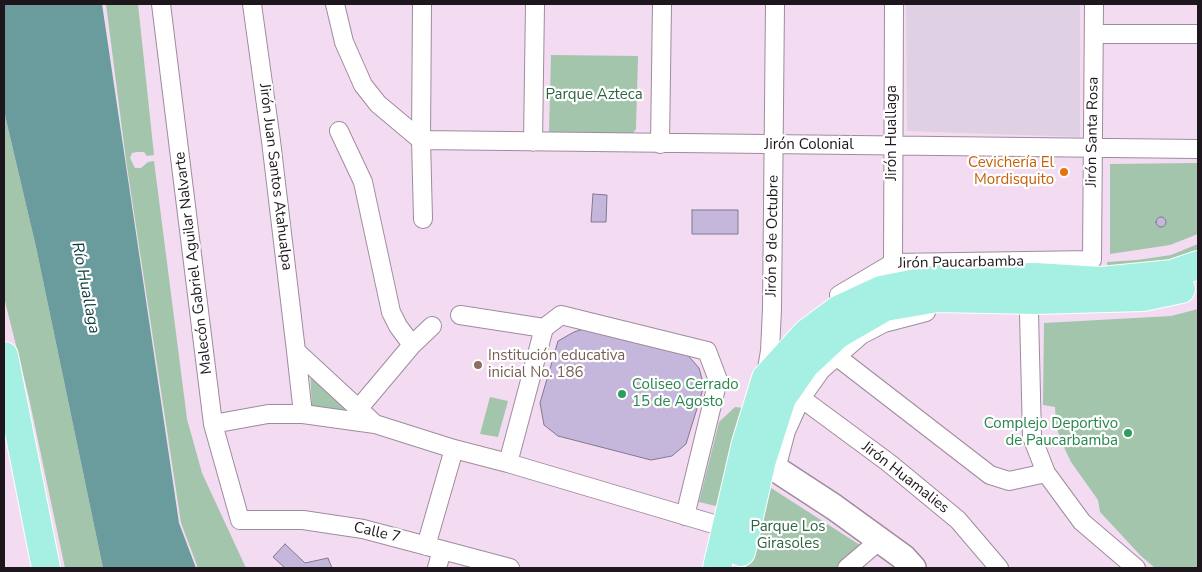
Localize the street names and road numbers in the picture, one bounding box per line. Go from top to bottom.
street label: Jirón Santa Rosa [1083,77,1103,187]
street label: Jirón Juan Santos Atahualpa [255,83,295,271]
street label: Jirón Huallaga [883,85,901,181]
street label: Jirón Colonial [764,136,854,154]
street label: Malecón Gabriel Aguilar Nalvarte [171,151,217,375]
street label: Jirón 9 de Octubre [763,175,783,297]
street label: Jirón Paucarbamba [898,253,1024,273]
street label: Jirón Huamalies [858,438,952,518]
street label: Calle 7 [352,519,402,547]

